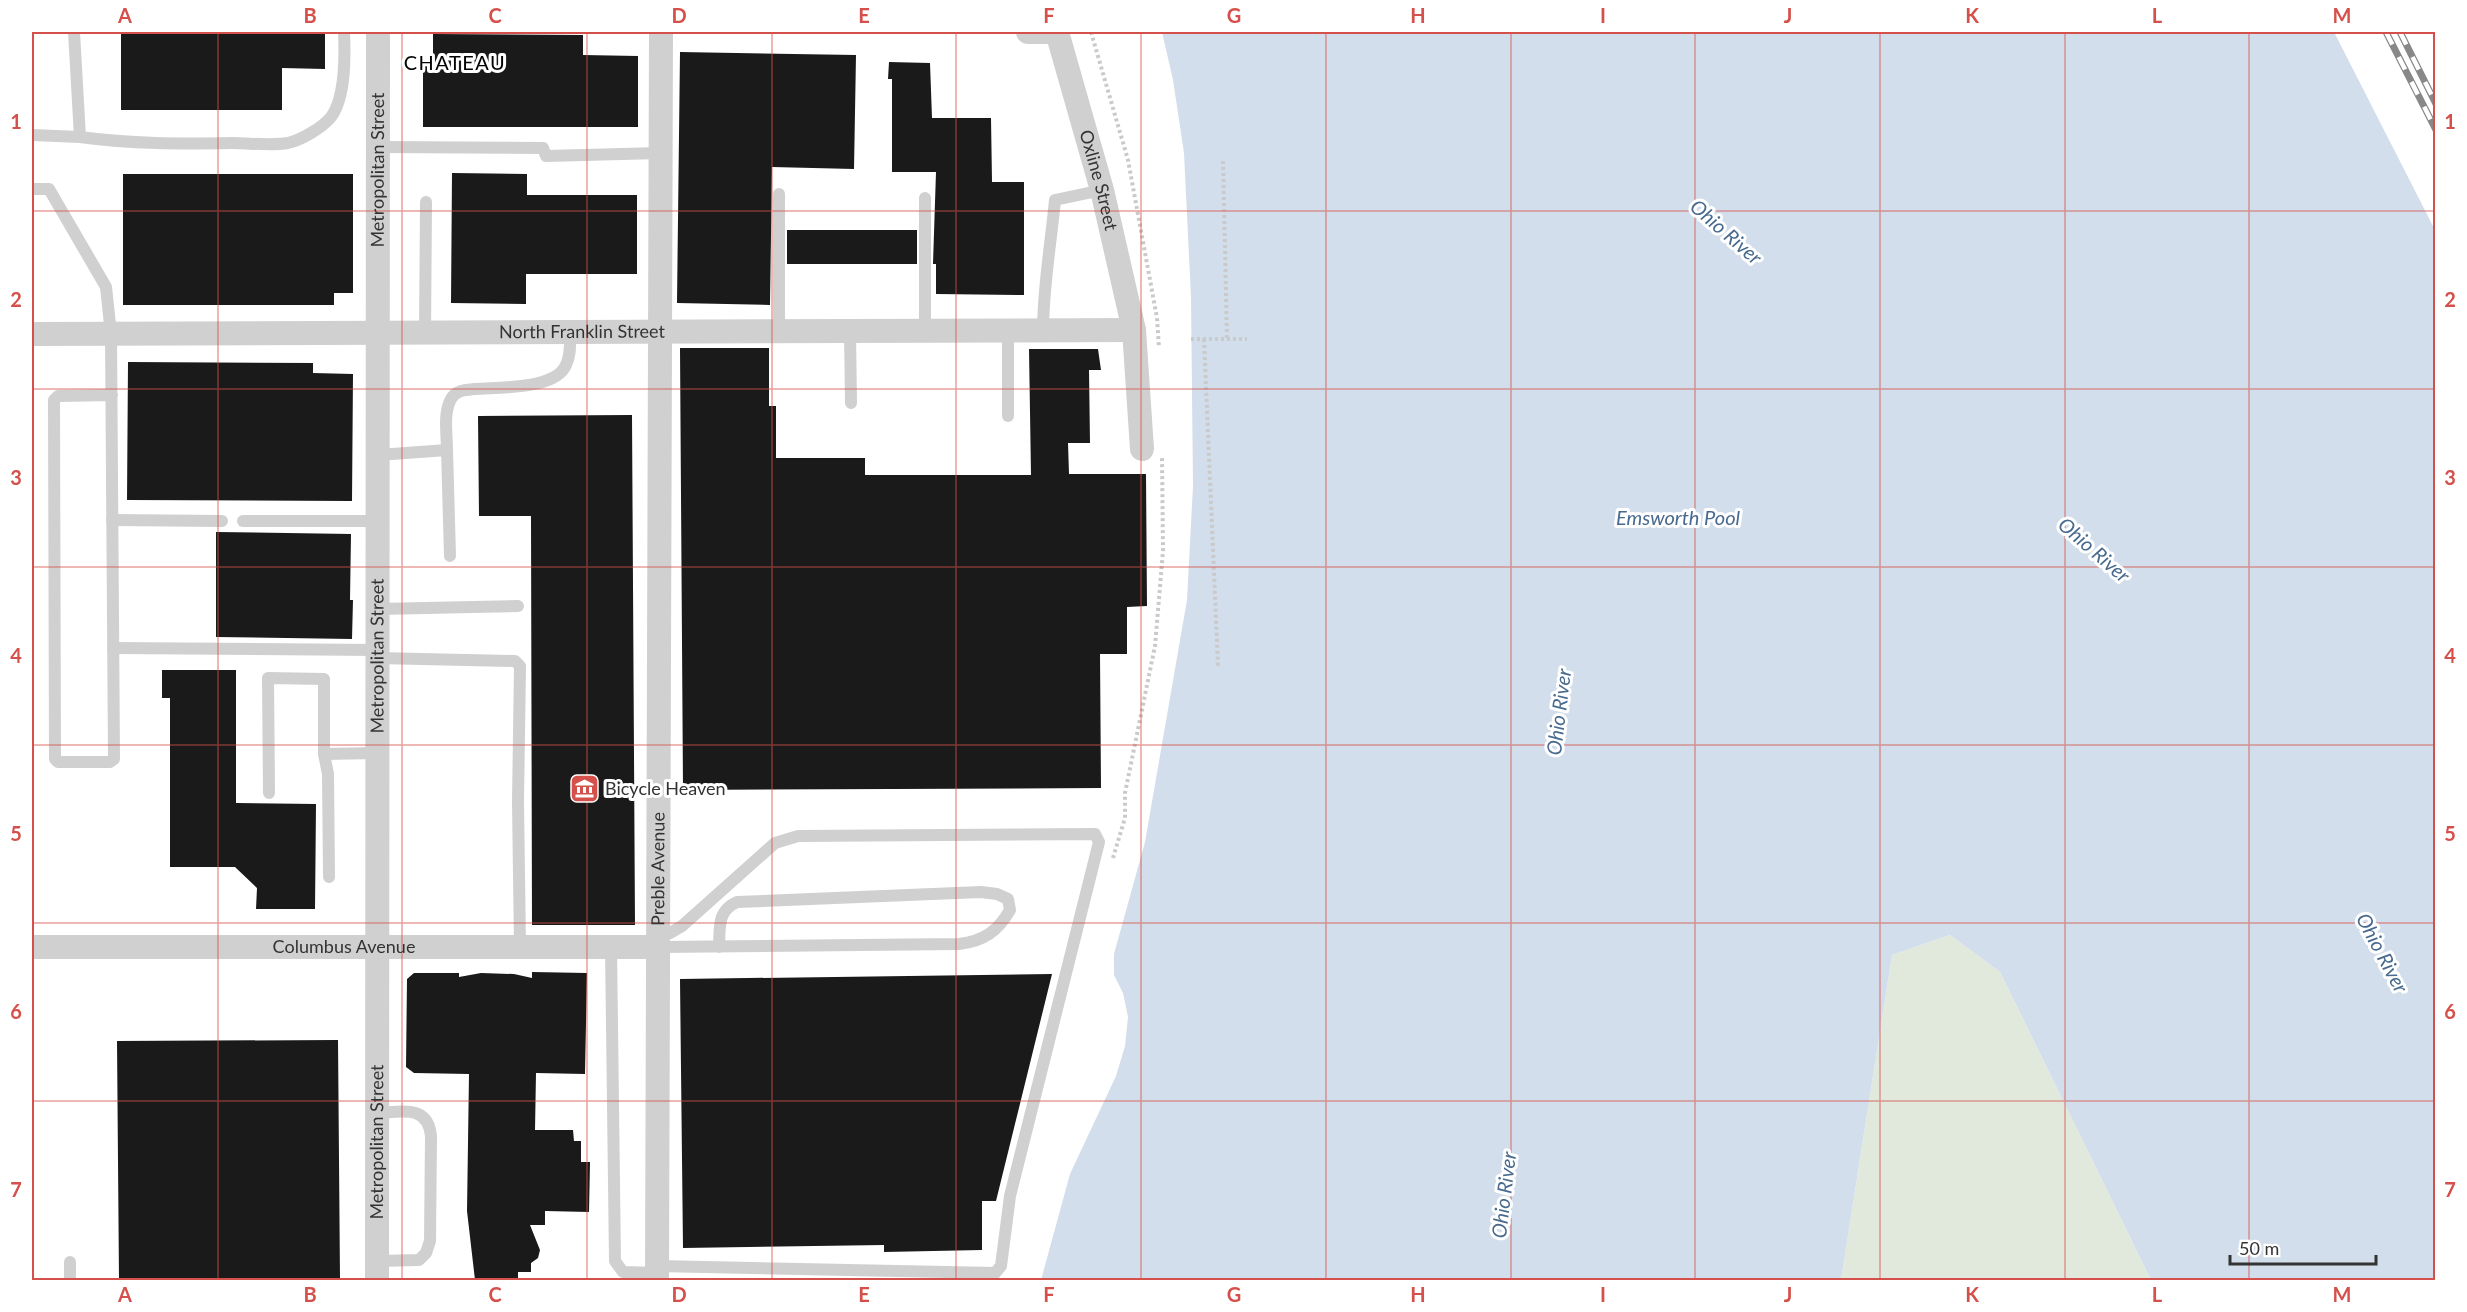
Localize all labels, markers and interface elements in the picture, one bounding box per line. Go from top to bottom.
text: A [117,3,132,27]
text: B [303,3,317,27]
text: C [488,3,502,27]
text: D [671,3,687,27]
text: E [858,3,870,27]
text: F [1043,3,1055,27]
text: G [1227,3,1241,27]
text: H [1410,3,1426,27]
text: I [1600,3,1606,27]
text: J [1784,3,1792,27]
text: K [1965,3,1979,27]
text: L [2152,3,2163,27]
text: M [2333,3,2351,27]
district label: CHATEAU [404,50,506,74]
street label: Metropolitan Street [366,92,388,248]
text: 1 [10,109,22,133]
text: 1 [2444,109,2456,133]
street label: Oxline Street [1075,127,1123,233]
water label: Ohio River [1686,194,1768,270]
text: 2 [10,287,22,311]
text: 2 [2444,287,2456,311]
street label: North Franklin Street [499,320,666,342]
text: 3 [10,465,22,489]
text: 3 [2444,465,2456,489]
water label: Emsworth Pool [1616,505,1741,529]
water label: Ohio River [2054,512,2136,588]
street label: Metropolitan Street [365,578,388,734]
text: 4 [10,643,22,667]
text: 4 [2444,643,2456,667]
water label: Ohio River [1541,666,1575,756]
museum icon: Bicycle Heaven [568,773,600,805]
place label: Bicycle Heaven [605,777,726,799]
street label: Preble Avenue [646,812,668,926]
text: 5 [10,821,22,845]
text: 5 [2444,821,2456,845]
water label: Ohio River [2352,909,2414,998]
street label: Columbus Avenue [273,935,415,957]
text: 6 [10,999,22,1023]
text: 6 [2444,999,2456,1023]
street label: Metropolitan Street [365,1064,387,1220]
water label: Ohio River [1486,1149,1520,1239]
text: 7 [10,1177,22,1201]
text: 7 [2444,1177,2456,1201]
scale bar [2230,1228,2376,1266]
text: 50 m [2239,1237,2279,1259]
text: A [117,1282,132,1306]
text: B [303,1282,317,1306]
text: C [488,1282,502,1306]
text: D [671,1282,687,1306]
text: E [858,1282,870,1306]
text: F [1043,1282,1055,1306]
text: G [1227,1282,1241,1306]
text: H [1410,1282,1426,1306]
text: I [1600,1282,1606,1306]
text: J [1784,1282,1792,1306]
text: K [1965,1282,1979,1306]
text: L [2152,1282,2163,1306]
text: M [2333,1282,2351,1306]

